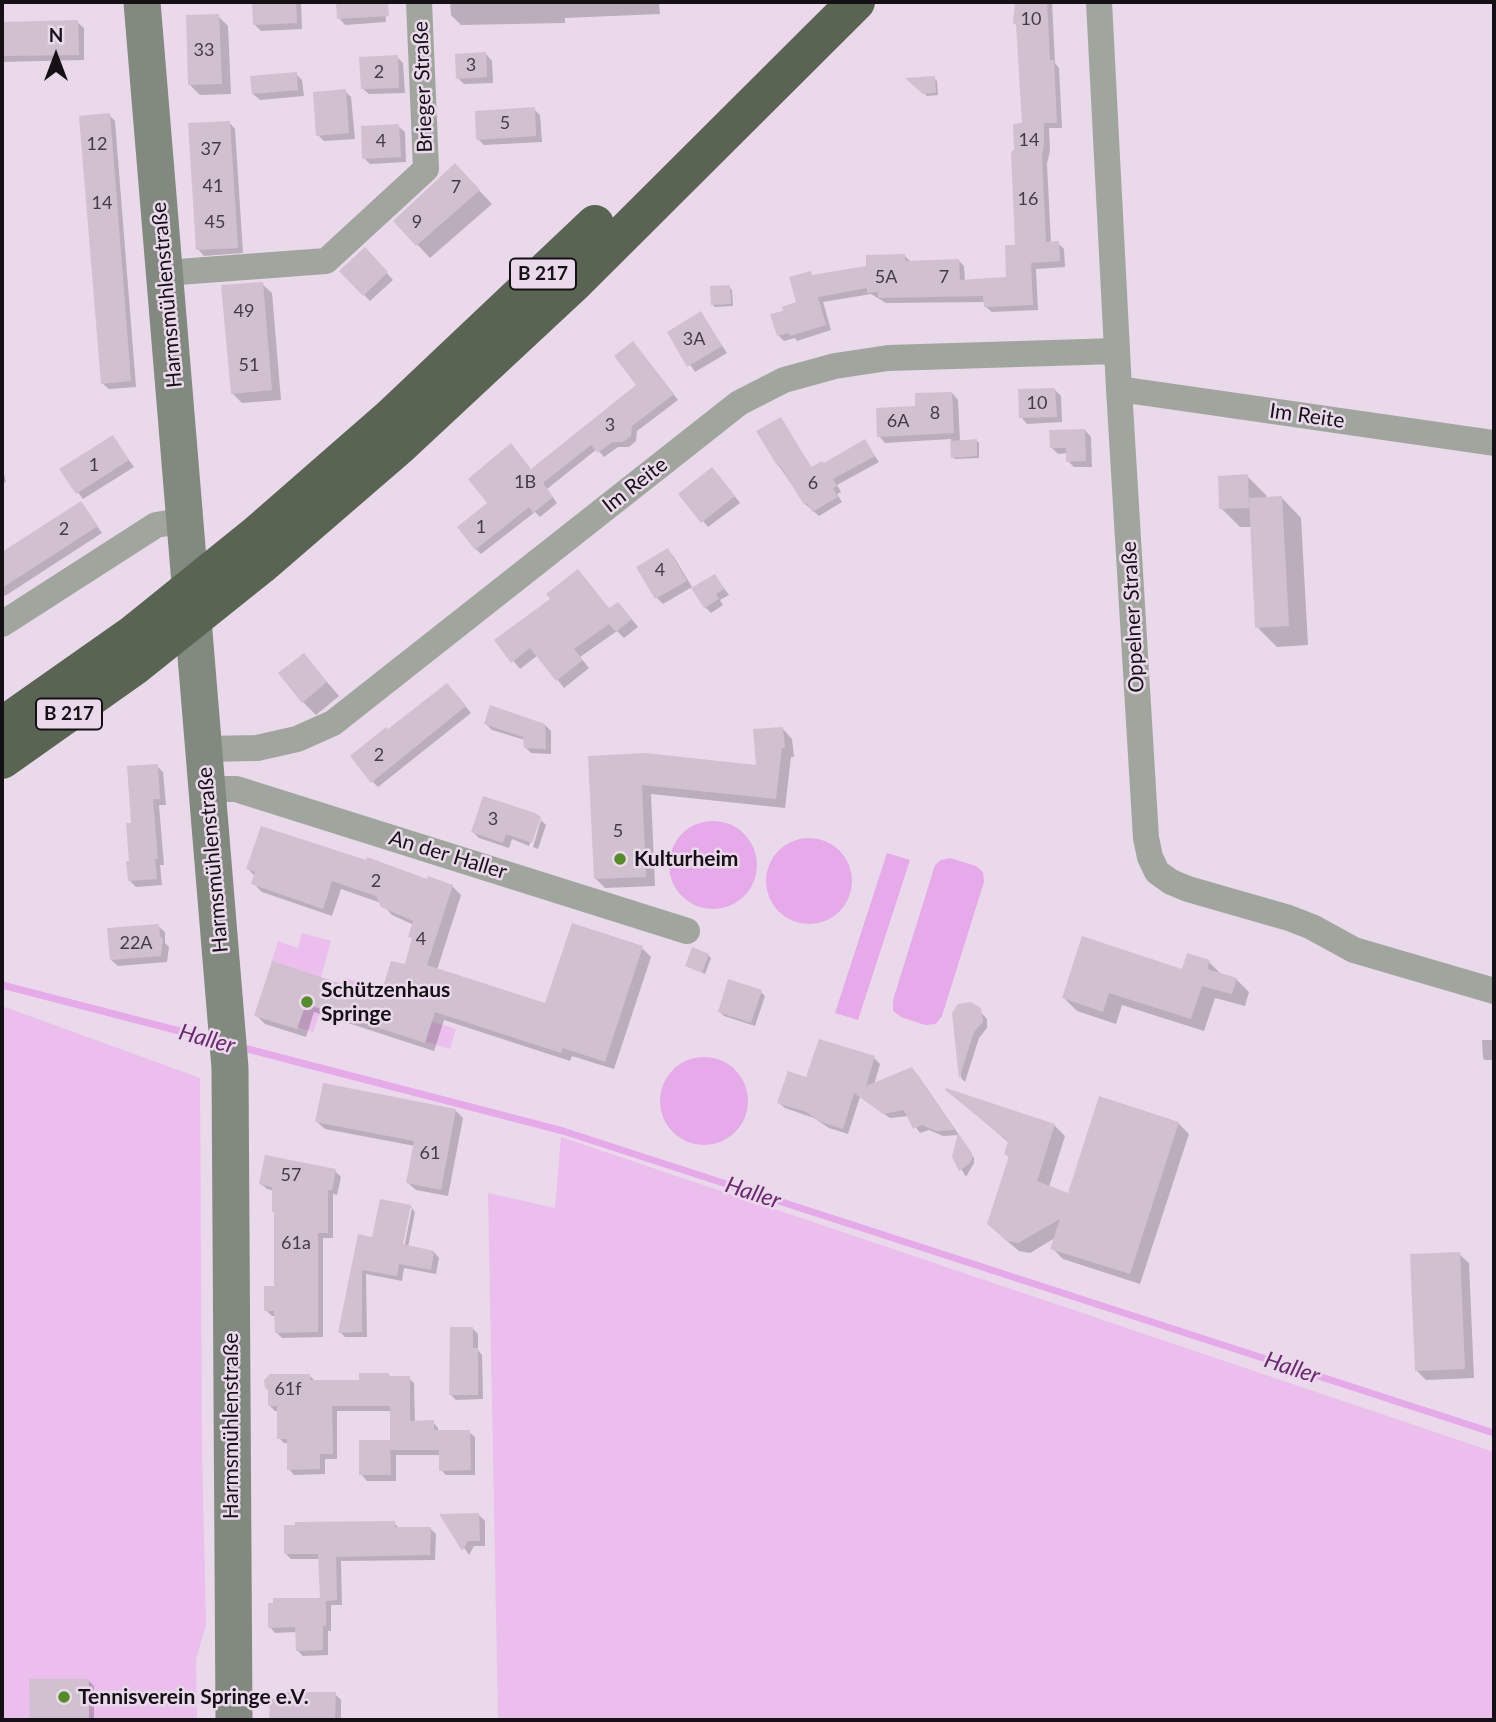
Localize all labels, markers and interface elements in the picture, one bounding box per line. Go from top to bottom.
house number: 10 [1021,8,1041,30]
north arrow [21,21,91,91]
street label: Brieger Straße [408,21,438,153]
text: N [49,23,63,46]
house number: 33 [194,39,214,61]
house number: 3 [466,54,476,76]
house number: 2 [374,61,384,83]
house number: 5 [500,112,510,134]
house number: 14 [1019,129,1039,151]
house number: 4 [376,130,386,152]
house number: 12 [87,133,107,155]
house number: 37 [201,138,221,160]
house number: 41 [203,175,223,197]
house number: 7 [451,176,461,198]
house number: 16 [1018,188,1038,210]
house number: 14 [92,192,112,214]
street label: Harmsmühlenstraße [146,201,188,389]
house number: 45 [205,211,225,233]
house number: 9 [412,211,422,233]
road number: B 217 [510,258,576,290]
house number: 5A [875,266,897,288]
house number: 7 [939,266,949,288]
house number: 49 [234,300,254,322]
house number: 3A [683,328,705,350]
house number: 51 [239,354,259,376]
house number: 10 [1027,392,1047,414]
street label: Im Reite [1268,398,1346,434]
house number: 8 [930,402,940,424]
house number: 6A [887,410,909,432]
house number: 3 [605,414,615,436]
street label: Im Reite [597,452,673,518]
house number: 1 [89,454,99,476]
house number: 1B [514,471,536,493]
house number: 6 [808,472,818,494]
house number: 1 [476,516,486,538]
house number: 2 [59,518,69,540]
street label: Oppelner Straße [1116,541,1150,693]
house number: 4 [655,559,665,581]
road number: B 217 [36,698,102,730]
house number: 2 [374,744,384,766]
street label: Harmsmühlenstraße [192,766,234,954]
house number: 3 [488,808,498,830]
house number: 5 [613,820,623,842]
street label: An der Haller [386,825,510,885]
place label: Kulturheim [634,846,738,872]
marker: Kulturheim [612,851,628,867]
house number: 2 [371,870,381,892]
house number: 4 [416,928,426,950]
house number: 22A [119,932,153,954]
place label: Schützenhaus Springe [321,977,450,1027]
marker: Schützenhaus Springe [299,994,315,1010]
water label: Haller [176,1018,238,1060]
house number: 61 [420,1142,440,1164]
house number: 57 [281,1164,301,1186]
water label: Haller [722,1171,784,1215]
house number: 61a [281,1232,311,1254]
street label: Harmsmühlenstraße [218,1333,244,1519]
water label: Haller [1261,1346,1323,1390]
house number: 61f [274,1378,302,1400]
place label: Tennisverein Springe e.V. [78,1684,309,1710]
marker: Tennisverein Springe e.V. [56,1689,72,1705]

